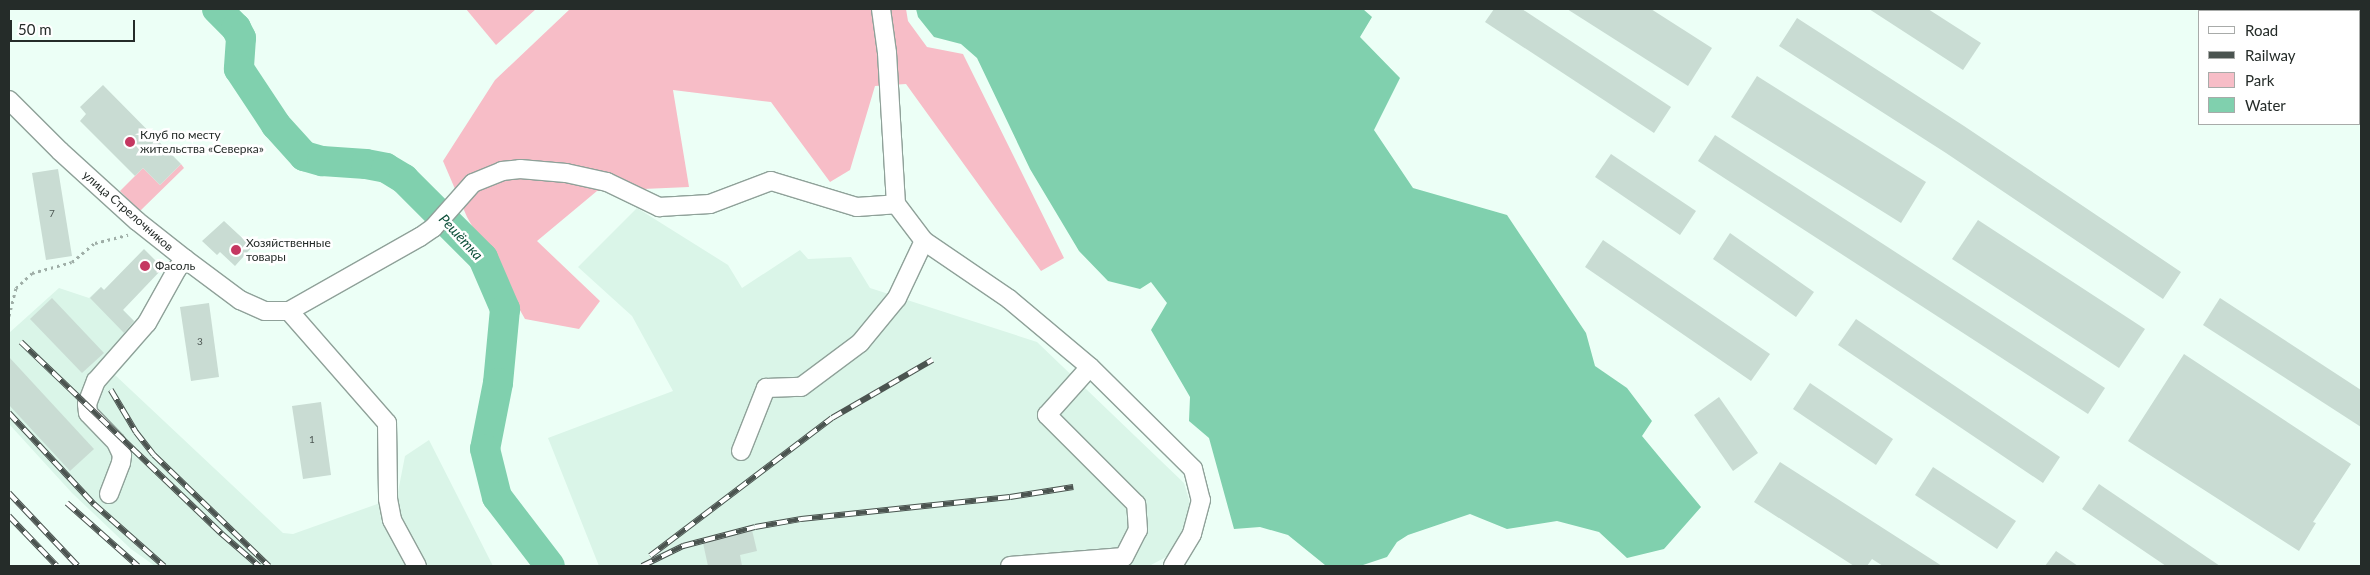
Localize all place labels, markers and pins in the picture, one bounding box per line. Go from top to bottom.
place label: Клуб по месту жительства «Северка» [140,128,264,156]
marker: Клуб по месту жительства «Северка» [124,136,136,148]
place label: Хозяйственные товары [246,236,331,264]
marker: Хозяйственные товары [230,244,242,256]
place label: Фасоль [155,259,195,273]
marker: Фасоль [139,260,151,272]

